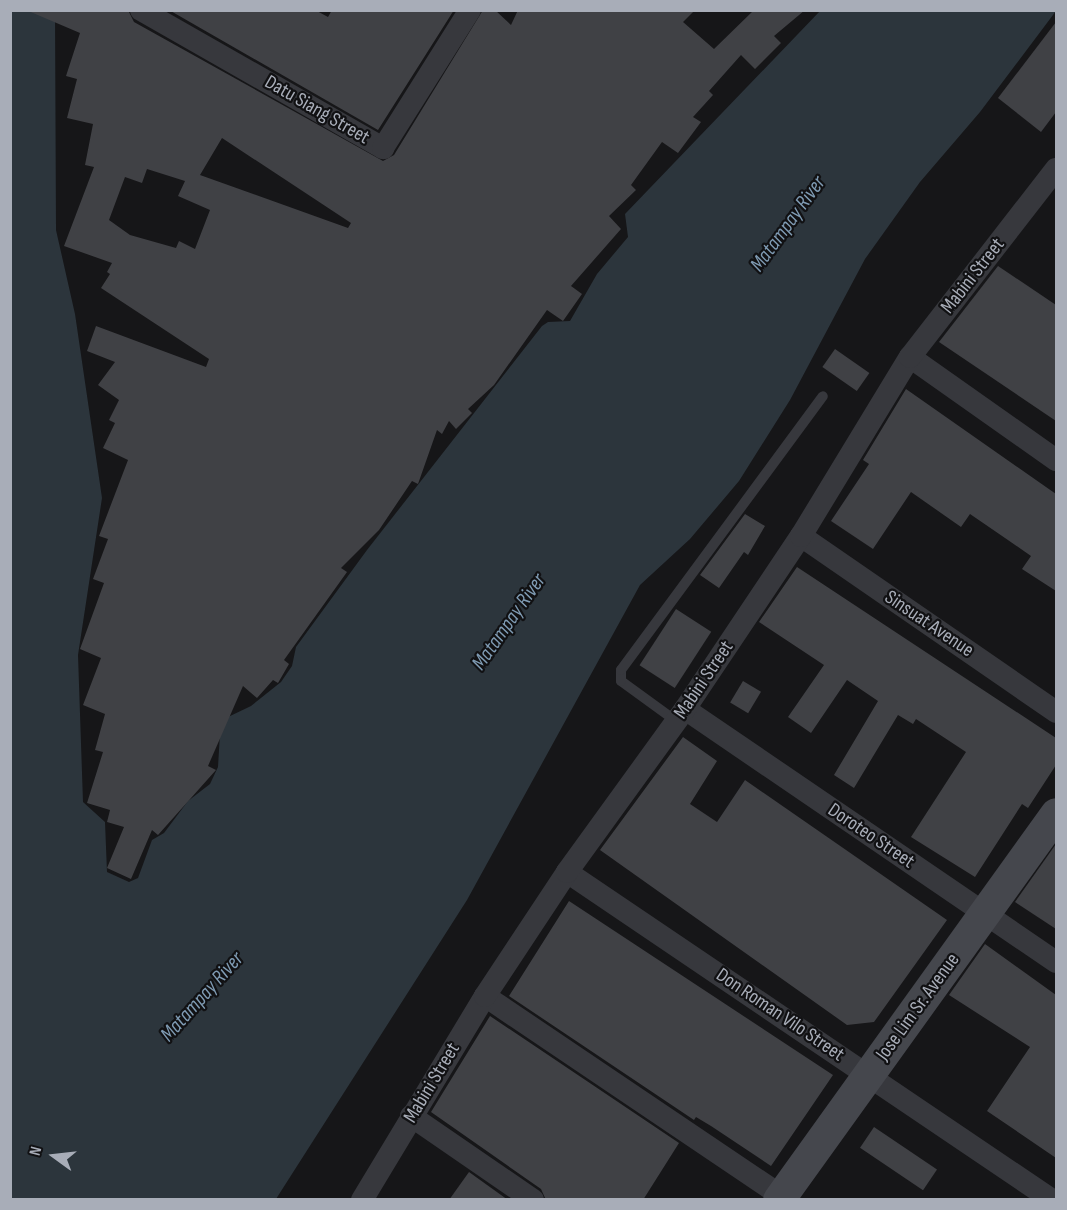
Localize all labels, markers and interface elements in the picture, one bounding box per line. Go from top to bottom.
street label: Datu Siang Street [260,70,374,150]
water label: Matampay River [745,171,831,277]
street label: Mabini Street [936,233,1010,319]
water label: Matampay River [467,569,551,675]
street label: Sinsuat Avenue [880,585,978,663]
street label: Mabini Street [669,636,739,724]
street label: Doroteo Street [823,798,919,874]
water label: Matampay River [155,947,249,1047]
street label: Jose Lim Sr. Avenue [871,949,965,1065]
street label: Don Roman Vilo Street [711,963,849,1067]
street label: Mabini Street [399,1039,465,1127]
north arrow [24,1126,84,1186]
text: N [26,1145,46,1158]

